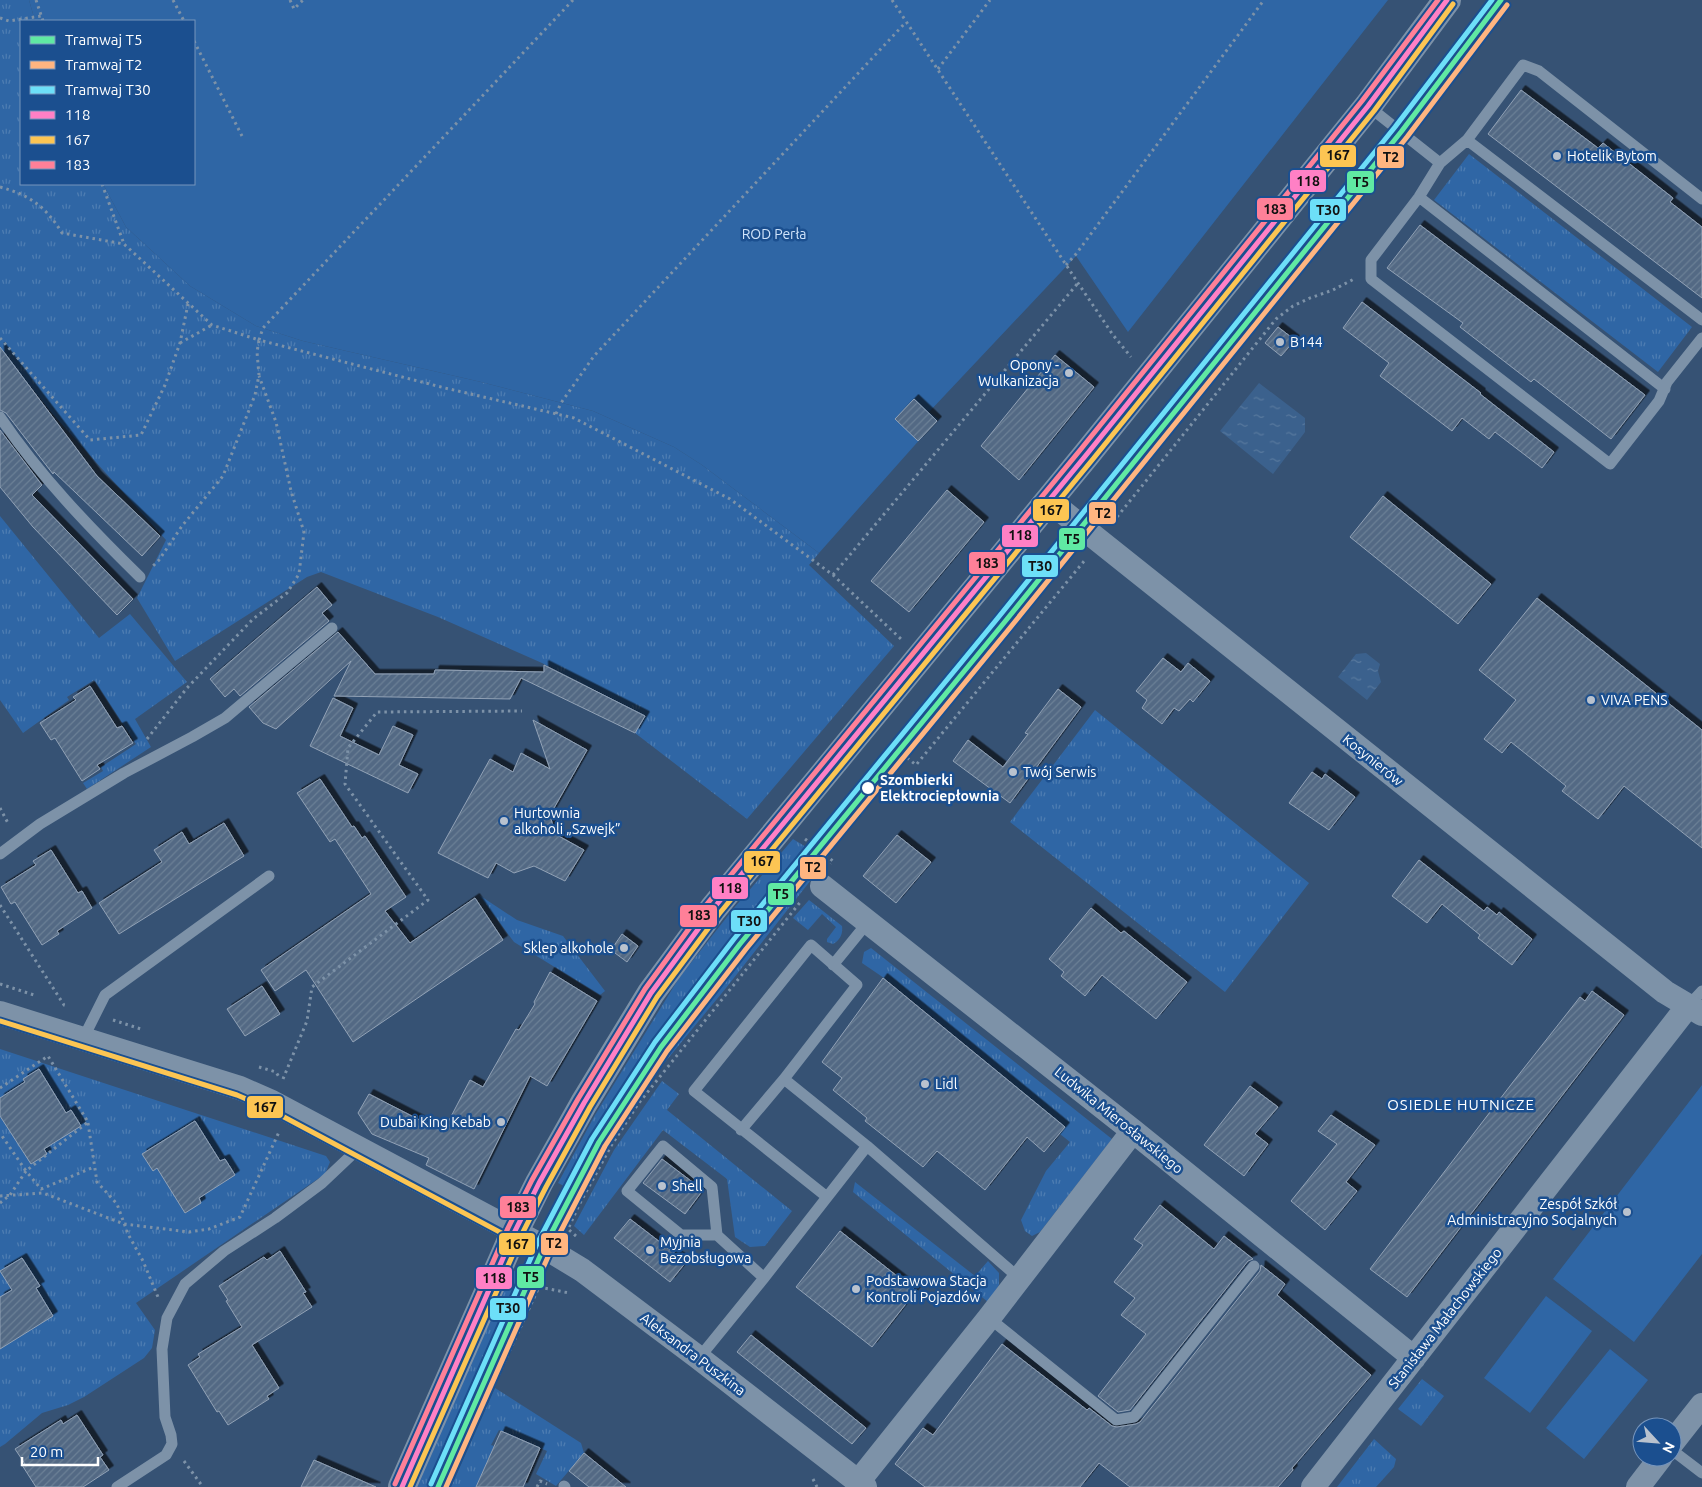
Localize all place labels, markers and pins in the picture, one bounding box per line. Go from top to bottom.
place label: Hotelik Bytom [1567,148,1657,164]
marker: Hotelik Bytom [1551,150,1563,162]
place label: B144 [1290,334,1323,350]
marker: B144 [1274,336,1286,348]
place label: Opony - Wulkanizacja [978,357,1059,389]
marker: Opony - Wulkanizacja [1063,367,1075,379]
place label: VIVA PENS [1601,692,1668,708]
marker: VIVA PENS [1585,694,1597,706]
place label: Twój Serwis [1023,764,1096,780]
marker: Twój Serwis [1007,766,1019,778]
place label: Szombierki Elektrociepłownia [880,772,999,804]
marker: Szombierki Elektrociepłownia [860,780,876,796]
place label: Hurtownia alkoholi „Szwejk” [514,805,621,837]
marker: Hurtownia alkoholi „Szwejk” [498,815,510,827]
place label: Sklep alkohole [523,940,614,956]
marker: Sklep alkohole [618,942,630,954]
place label: Lidl [935,1076,958,1092]
marker: Lidl [919,1078,931,1090]
place label: Dubai King Kebab [380,1114,491,1130]
marker: Dubai King Kebab [495,1116,507,1128]
place label: Shell [672,1178,703,1194]
marker: Shell [656,1180,668,1192]
place label: Zespół Szkół Administracyjno Socjalnych [1447,1196,1617,1228]
marker: Zespół Szkół Administracyjno Socjalnych [1621,1206,1633,1218]
place label: Myjnia Bezobsługowa [660,1234,751,1266]
marker: Myjnia Bezobsługowa [644,1244,656,1256]
place label: Podstawowa Stacja Kontroli Pojazdów [866,1273,987,1305]
marker: Podstawowa Stacja Kontroli Pojazdów [850,1283,862,1295]

